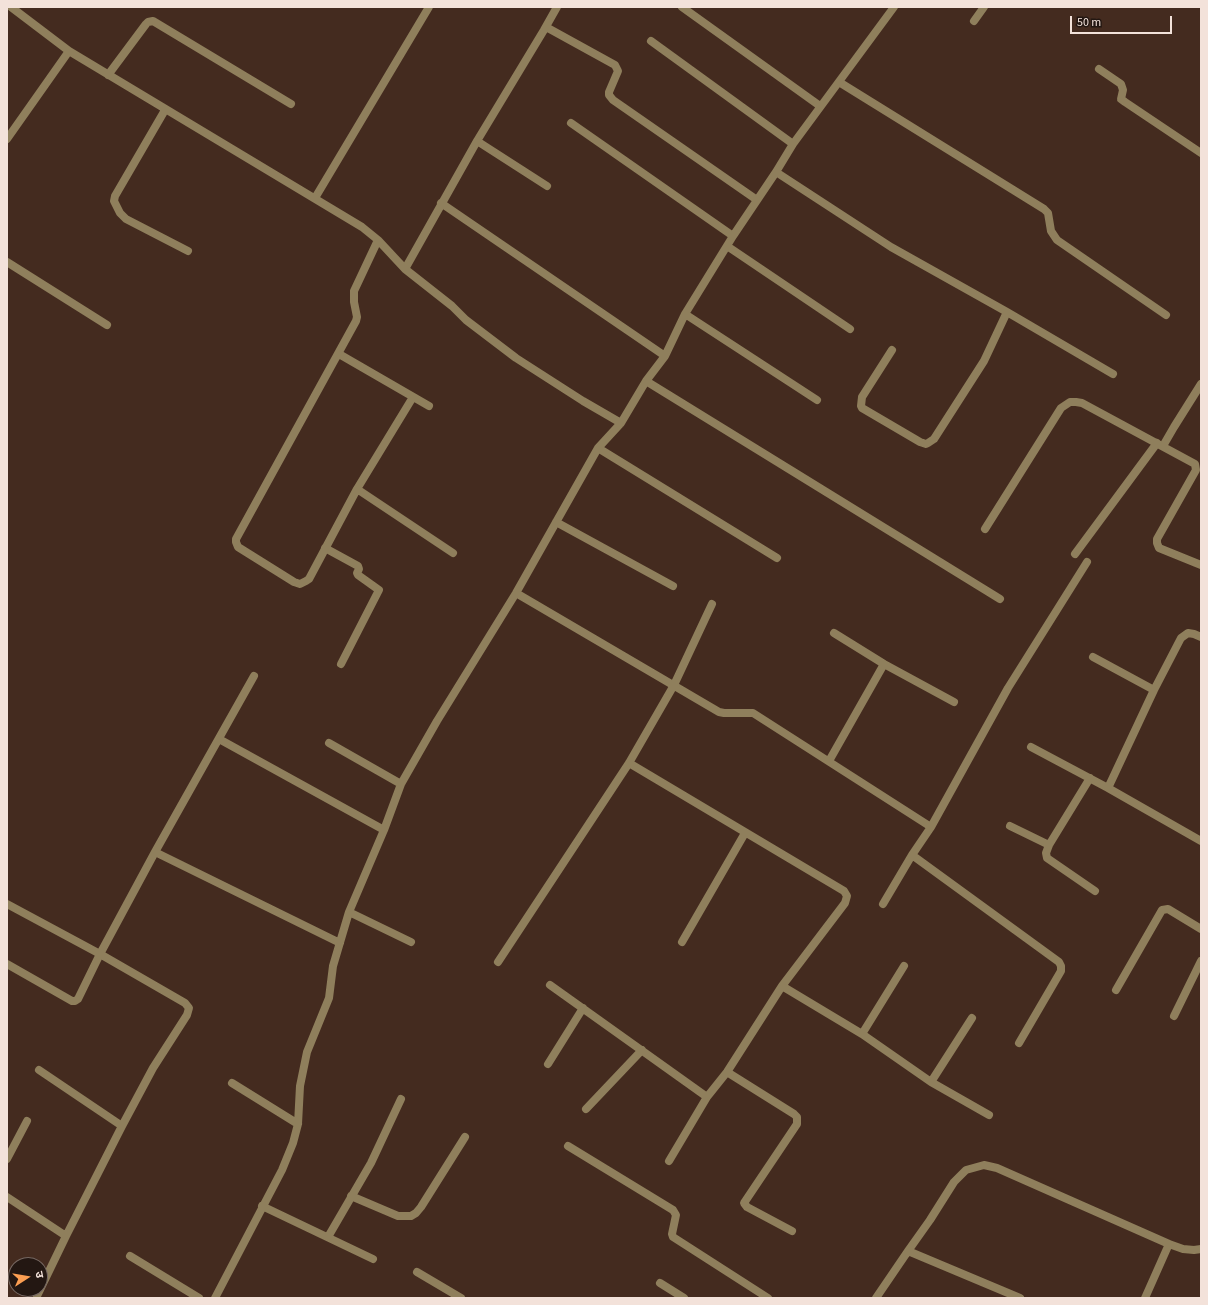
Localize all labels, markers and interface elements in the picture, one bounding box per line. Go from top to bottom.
scale bar [1072,8,1174,34]
text: 50 m [1077,14,1101,31]
north arrow [8,1257,48,1297]
text: उ [31,1270,47,1279]

